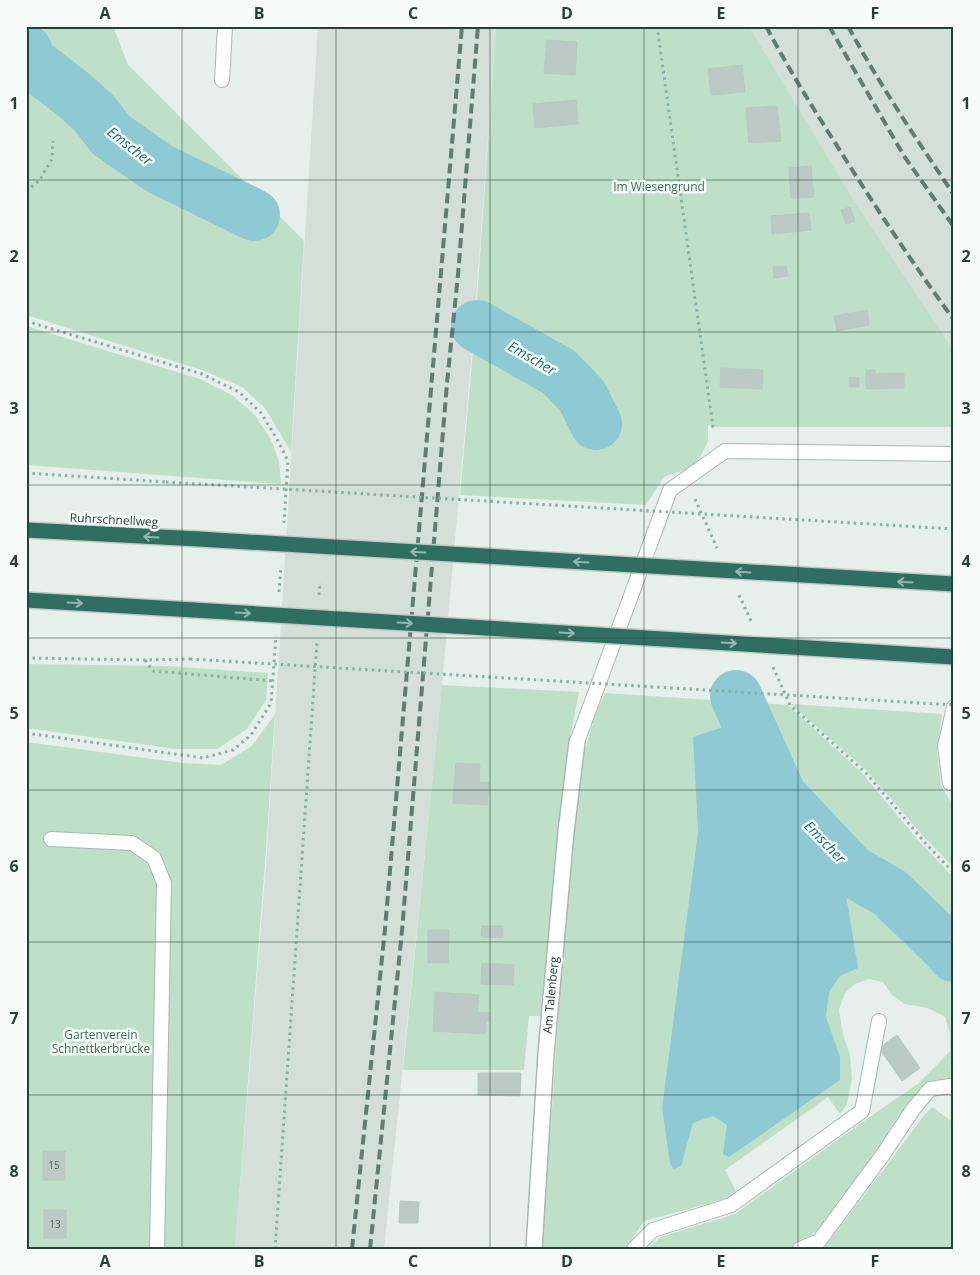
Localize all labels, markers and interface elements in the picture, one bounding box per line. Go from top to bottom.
text: A [99,2,111,24]
text: B [254,2,264,24]
text: C [408,2,418,24]
text: D [561,2,573,24]
text: E [717,2,726,24]
text: F [871,2,879,24]
text: 1 [9,92,19,114]
text: 1 [961,92,971,114]
water label: Emscher [104,122,157,170]
park label: Im Wiesengrund [613,178,705,195]
text: 2 [9,245,19,267]
text: 2 [961,245,971,267]
water label: Emscher [505,336,560,379]
text: 3 [9,397,19,419]
text: 3 [961,397,971,419]
street label: Ruhrschnellweg [69,509,159,530]
one-way arrow [143,532,159,541]
one-way arrow [411,548,427,557]
text: 4 [9,550,19,572]
text: 4 [961,550,971,572]
one-way arrow [573,558,589,567]
one-way arrow [735,567,751,576]
one-way arrow [897,577,913,586]
one-way arrow [67,599,83,608]
one-way arrow [234,609,250,618]
one-way arrow [396,619,412,628]
one-way arrow [559,629,575,638]
one-way arrow [721,639,737,648]
text: 5 [9,702,19,724]
text: 5 [961,702,971,724]
water label: Emscher [800,816,851,867]
text: 6 [9,855,19,877]
text: 6 [961,855,971,877]
street label: Am Talenberg [539,955,562,1034]
text: 7 [9,1007,19,1029]
text: 7 [961,1007,971,1029]
park label: Gartenverein Schnettkerbrücke [52,1026,151,1057]
house number: 15 [48,1158,60,1172]
text: 8 [9,1160,19,1182]
text: 8 [961,1160,971,1182]
house number: 13 [49,1217,61,1231]
text: A [99,1250,111,1272]
text: B [254,1250,264,1272]
text: C [408,1250,418,1272]
text: D [561,1250,573,1272]
text: E [717,1250,726,1272]
text: F [871,1250,879,1272]

